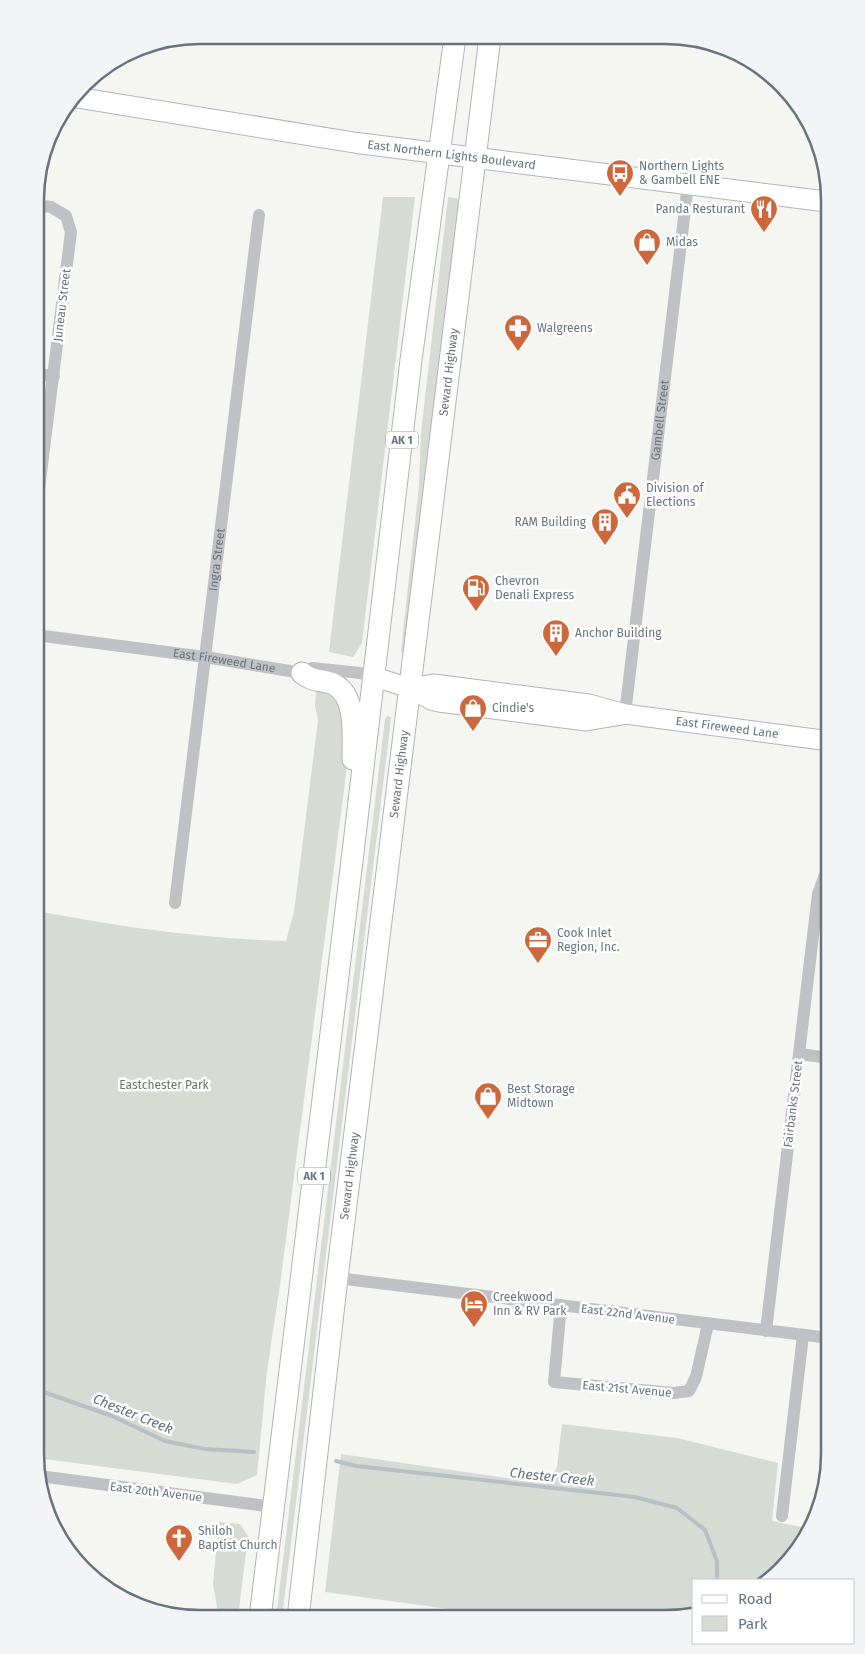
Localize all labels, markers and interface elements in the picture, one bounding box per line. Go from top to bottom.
street label: East Northern Lights Boulevard [367,137,536,172]
bus stop icon: Northern Lights & Gambell ENE [605,158,635,197]
place label: Northern Lights & Gambell ENE [639,159,725,187]
restaurant icon: Panda Resturant [749,194,779,233]
place label: Panda Resturant [656,202,746,216]
shop icon: Midas [632,227,662,266]
place label: Midas [666,235,698,249]
street label: Juneau Street [51,267,73,342]
pharmacy icon: Walgreens [503,313,533,352]
place label: Walgreens [537,321,593,335]
street label: Seward Highway [436,327,461,417]
street label: Gambell Street [648,378,672,461]
road number: AK 1 [386,432,418,448]
public building icon: Division of Elections [612,480,642,519]
place label: Division of Elections [646,481,705,509]
building icon: RAM Building [590,507,620,546]
place label: RAM Building [514,515,587,529]
street label: Ingra Street [206,527,228,592]
fuel station icon: Chevron Denali Express [461,573,491,612]
place label: Chevron Denali Express [495,574,574,602]
building icon: Anchor Building [541,618,571,657]
place label: Anchor Building [575,626,662,640]
street label: East Fireweed Lane [172,646,277,676]
shop icon: Cindie's [458,693,488,732]
place label: Cindie's [492,701,535,715]
street label: East Fireweed Lane [675,714,779,741]
street label: Seward Highway [387,729,411,819]
office icon: Cook Inlet Region, Inc. [523,925,553,964]
place label: Cook Inlet Region, Inc. [557,926,620,954]
street label: Fairbanks Street [781,1059,805,1148]
park label: Eastchester Park [119,1078,210,1092]
shop icon: Best Storage Midtown [473,1081,503,1120]
place label: Best Storage Midtown [507,1082,575,1110]
street label: Seward Highway [337,1131,362,1221]
road number: AK 1 [298,1168,330,1184]
hotel icon: Creekwood Inn & RV Park [459,1289,489,1328]
place label: Creekwood Inn & RV Park [493,1290,567,1318]
street label: East 22nd Avenue [580,1301,676,1327]
street label: East 21st Avenue [582,1378,672,1400]
water label: Chester Creek [90,1390,176,1438]
water label: Chester Creek [509,1464,595,1490]
street label: East 20th Avenue [109,1479,203,1505]
church icon: Shiloh Baptist Church [164,1523,194,1562]
place label: Shiloh Baptist Church [198,1524,277,1552]
legend [692,1579,855,1644]
text: Road [738,1590,773,1608]
text: Park [738,1615,768,1633]

